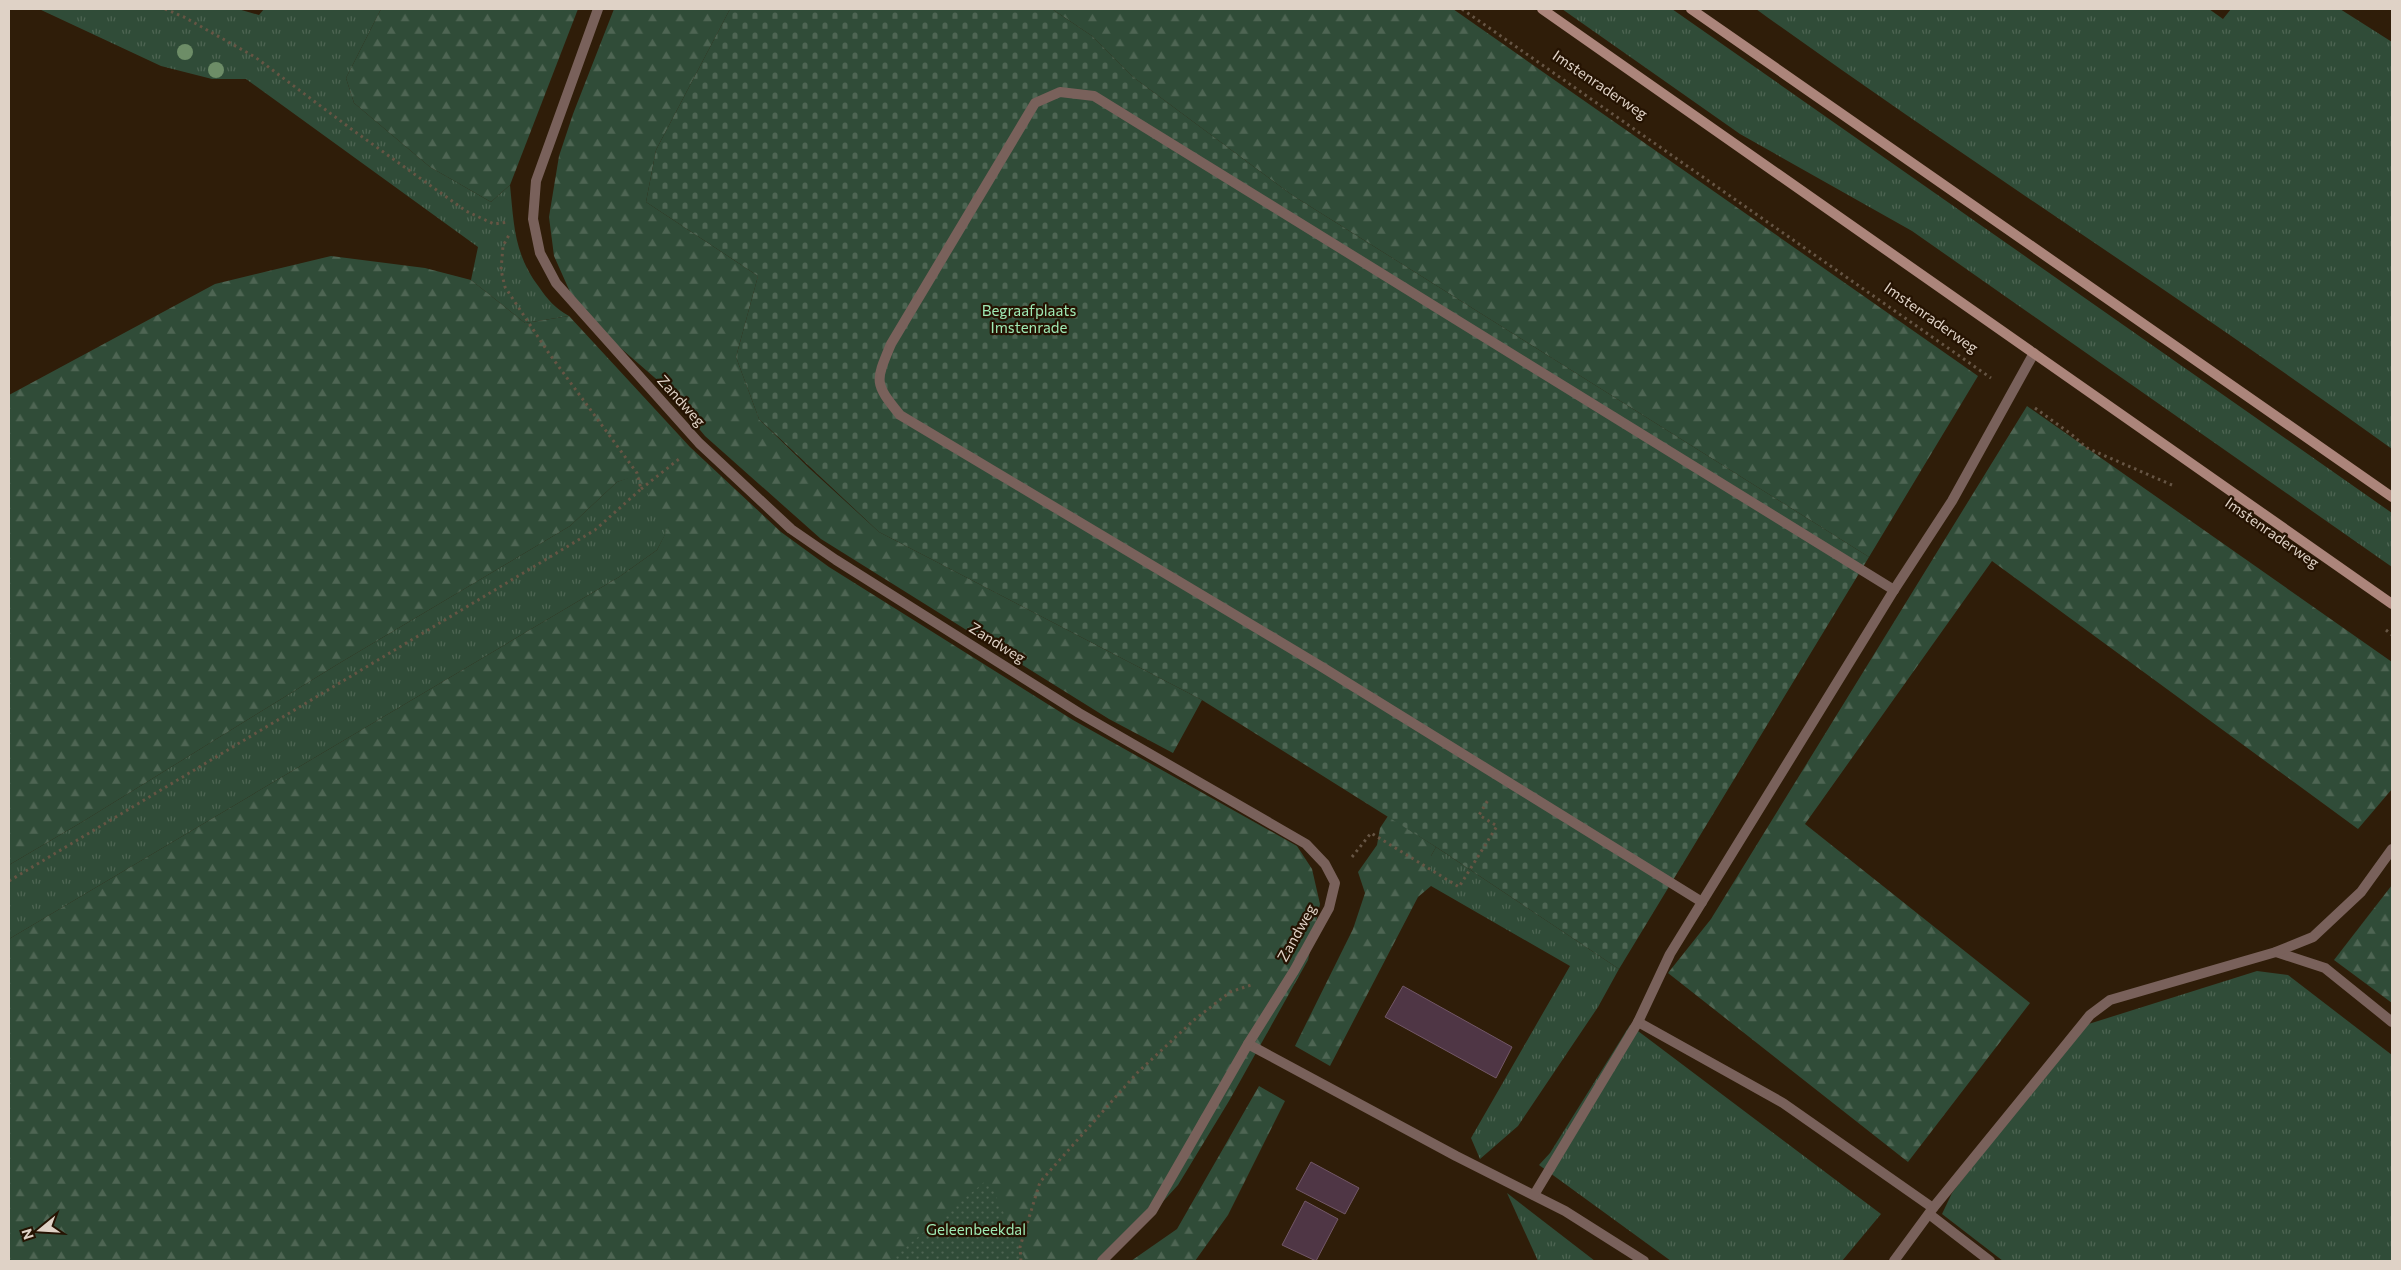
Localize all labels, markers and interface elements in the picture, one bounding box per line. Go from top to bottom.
street label: Imstenraderweg [1550,46,1651,123]
street label: Imstenraderweg [1881,278,1982,356]
park label: Begraafplaats Imstenrade [982,301,1076,336]
street label: Zandweg [654,371,709,430]
street label: Imstenraderweg [2222,493,2323,571]
street label: Zandweg [966,618,1029,666]
street label: Zandweg [1273,901,1319,964]
north arrow [15,1205,65,1255]
park label: Geleenbeekdal [926,1220,1026,1238]
text: N [17,1227,37,1242]

